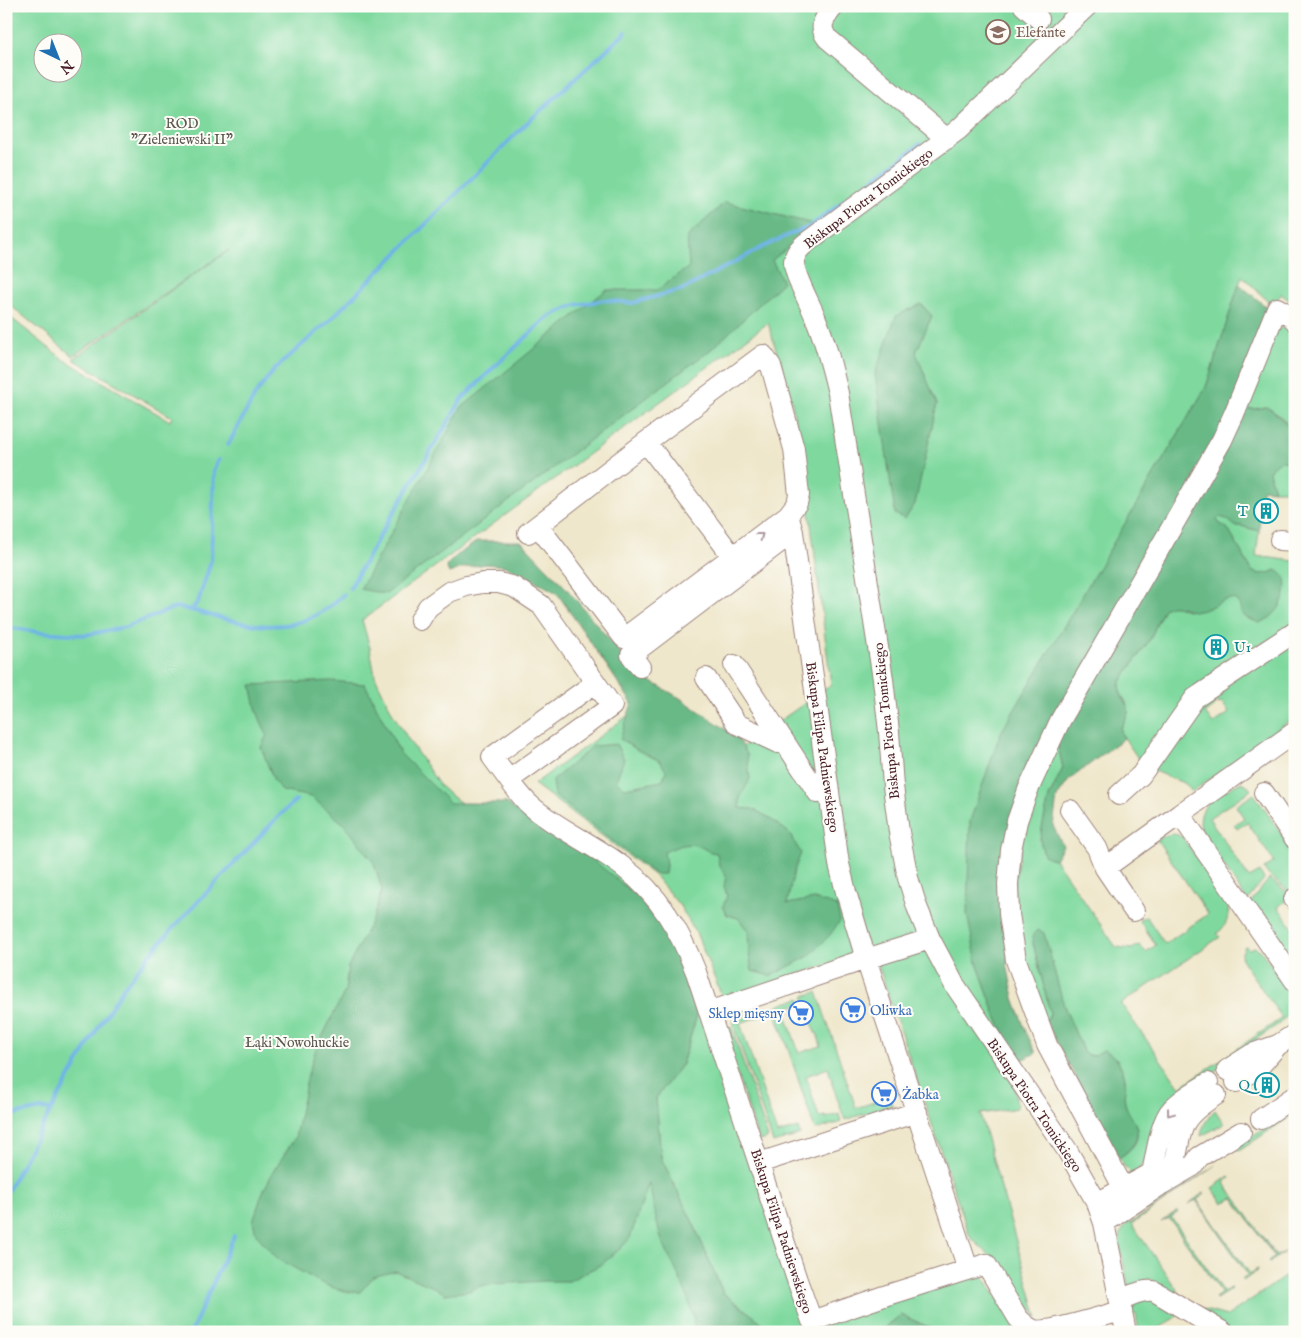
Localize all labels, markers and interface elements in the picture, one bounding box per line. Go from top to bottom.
school or university icon: Elefante [985,19,1011,45]
place label: Elefante [1016,24,1066,42]
north arrow [32,32,82,82]
text: N [56,55,77,77]
park label: ROD "Zieleniewski II" [131,115,233,149]
street label: Biskupa Piotra Tomickiego [800,144,937,253]
building icon: T [1253,498,1279,524]
place label: T [1238,503,1249,521]
one-way arrow [754,533,764,542]
building icon: U1 [1203,634,1229,660]
place label: U1 [1234,639,1251,657]
street label: Biskupa Piotra Tomickiego [870,641,904,800]
street label: Biskupa Filipa Padniewskiego [801,661,843,834]
supermarket icon: Oliwka [840,997,866,1023]
supermarket icon: Sklep mięsny [788,1000,814,1026]
place label: Oliwka [870,1002,913,1020]
place label: Sklep mięsny [708,1005,784,1023]
park label: Łąki Nowohuckie [245,1034,350,1052]
street label: Biskupa Piotra Tomickiego [983,1035,1086,1176]
building icon: Q [1254,1072,1280,1098]
place label: Q [1239,1077,1261,1095]
supermarket icon: Żabka [871,1081,897,1107]
place label: Żabka [902,1086,940,1104]
one-way arrow [1167,1107,1176,1117]
street label: Biskupa Filipa Padniewskiego [746,1147,816,1316]

